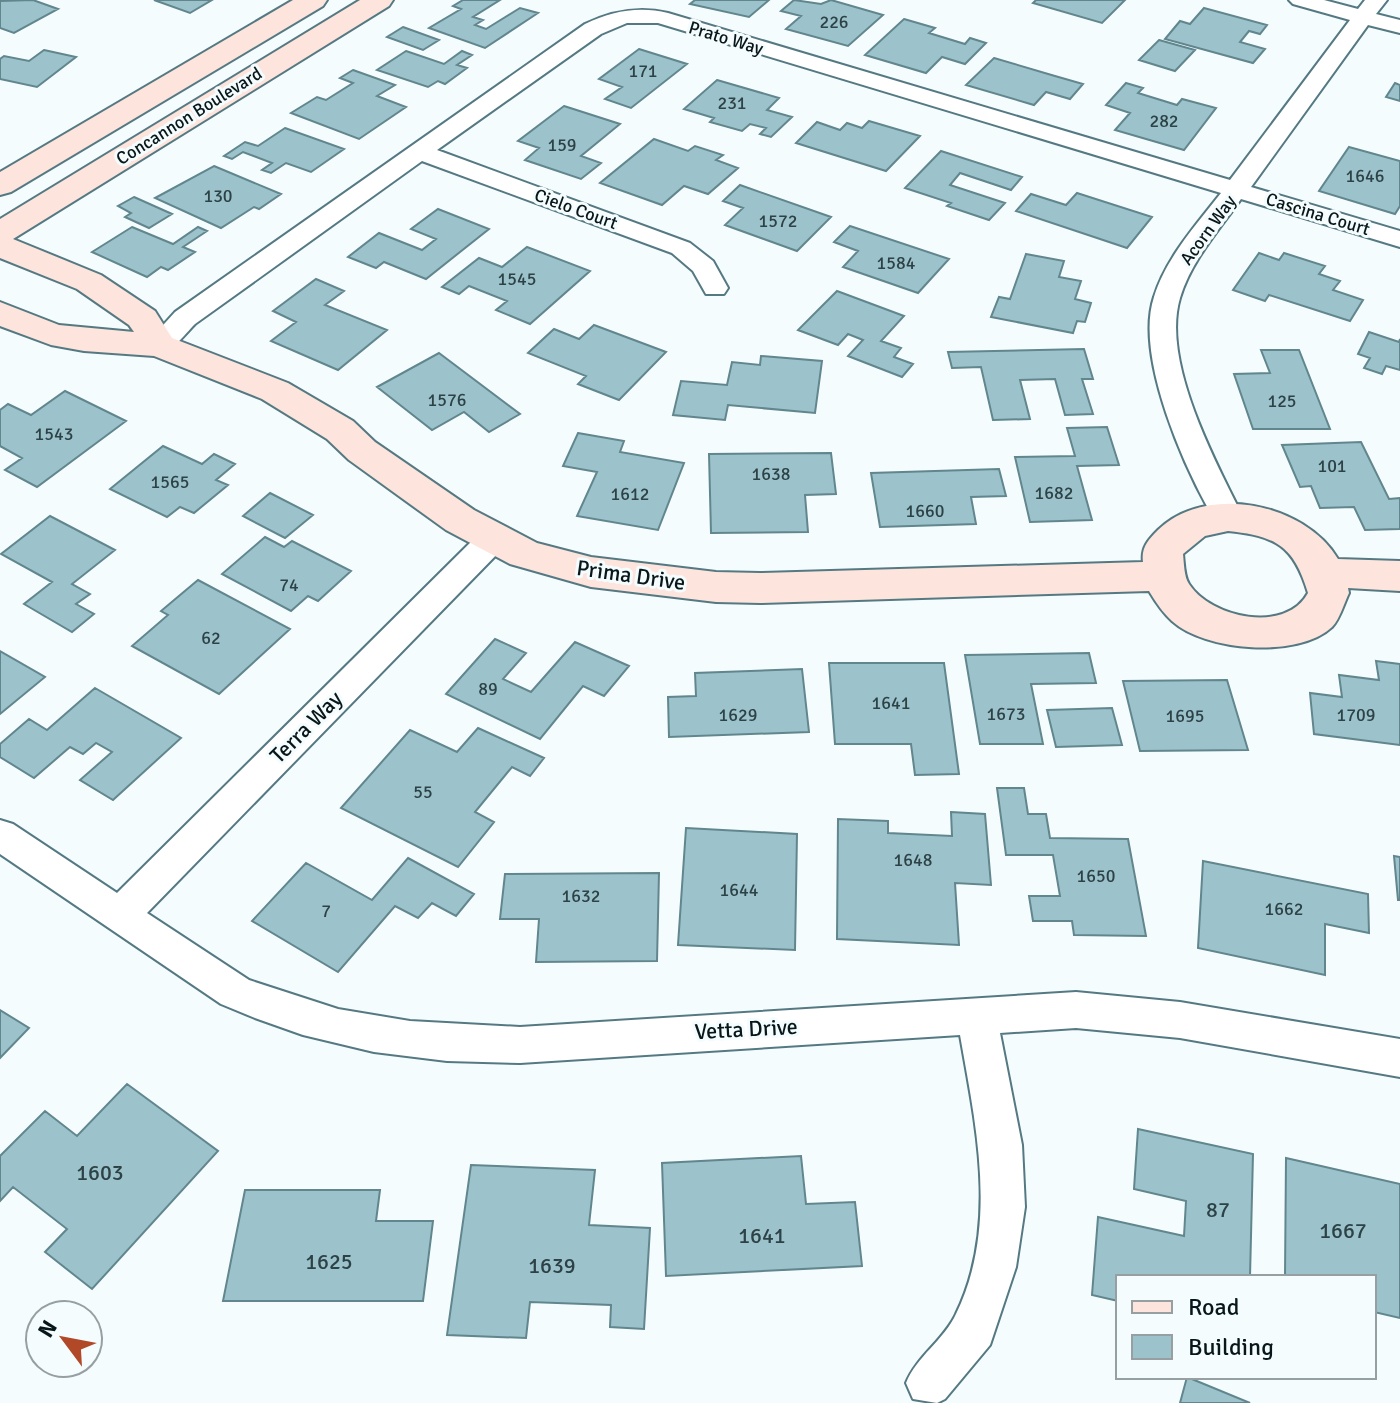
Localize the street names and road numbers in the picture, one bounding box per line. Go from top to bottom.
street label: Prato Way [686,16,766,60]
street label: Concannon Boulevard [112,62,266,170]
street label: Cielo Court [532,184,620,234]
street label: Cascina Court [1263,188,1373,240]
street label: Acorn Way [1175,190,1241,269]
street label: Prima Drive [575,554,687,596]
street label: Terra Way [264,685,348,769]
street label: Vetta Drive [694,1013,798,1045]

